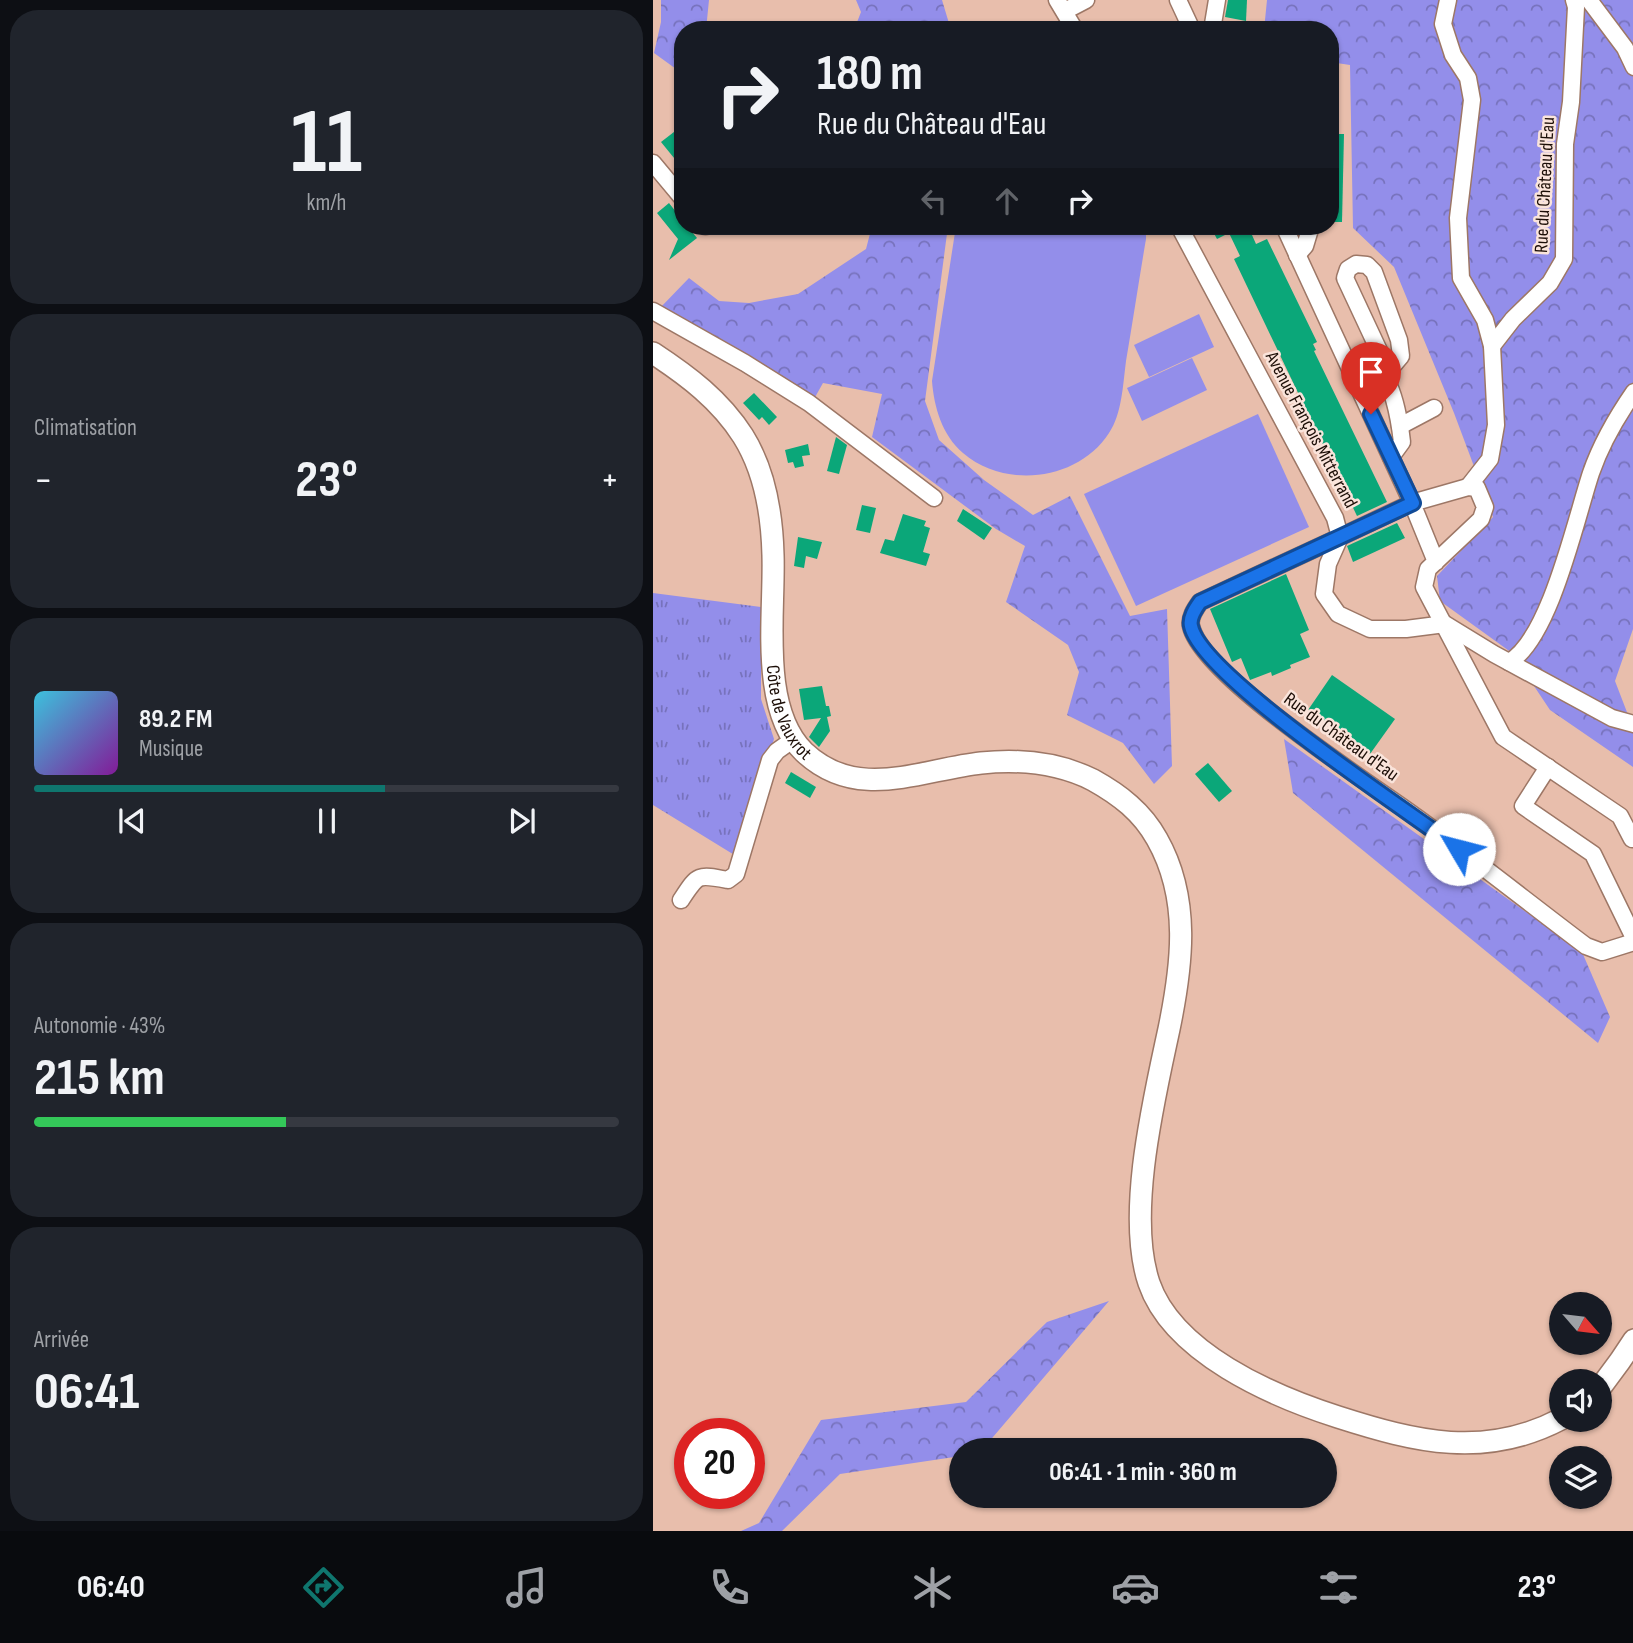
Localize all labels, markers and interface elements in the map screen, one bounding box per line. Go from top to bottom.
text: 180 m [817,45,923,104]
icon: right [702,49,793,140]
text: 11 [291,89,362,198]
text: Rue du Château d'Eau [817,105,1046,144]
street label: Rue du Château d'Eau [1530,116,1560,254]
icon: left [915,182,953,220]
icon: ahead [988,182,1026,220]
icon: right [1061,182,1099,220]
text: km/h [307,189,346,217]
pin [1341,342,1401,414]
street label: Avenue François Mitterrand [1260,347,1362,512]
icon: arrive [1352,353,1390,391]
text: Climatisation [34,414,137,442]
text: 23° [295,449,358,512]
text: − [34,458,53,503]
text: + [600,458,619,503]
street label: Côte de Vauxrot [761,664,817,765]
street label: Rue du Château d'Eau [1279,688,1403,786]
text: 89.2 FM [139,704,212,735]
text: Musique [139,735,203,763]
icon: previous [113,802,151,840]
icon: pause [308,802,346,840]
icon: next [503,802,541,840]
position arrow [1422,812,1496,886]
text: Autonomie · 43% [34,1012,165,1040]
text: 215 km [34,1047,165,1110]
north arrow [1549,1292,1612,1354]
map controls [1549,1292,1612,1509]
text: Arrivée [34,1326,89,1354]
text: 06:41 [34,1361,139,1424]
button: sound [1549,1369,1612,1432]
speed limit sign: 20 [674,1418,765,1509]
button: layers [1549,1446,1612,1509]
text: 06:41 · 1 min · 360 m [1049,1457,1237,1488]
icon: directions [299,1563,348,1612]
icon: music [502,1563,551,1612]
icon: phone [705,1563,754,1612]
icon: climate [908,1563,957,1612]
icon: car [1111,1563,1160,1612]
icon: filters [1314,1563,1363,1612]
text: 06:40 [77,1568,145,1607]
text: 23° [1518,1568,1556,1607]

